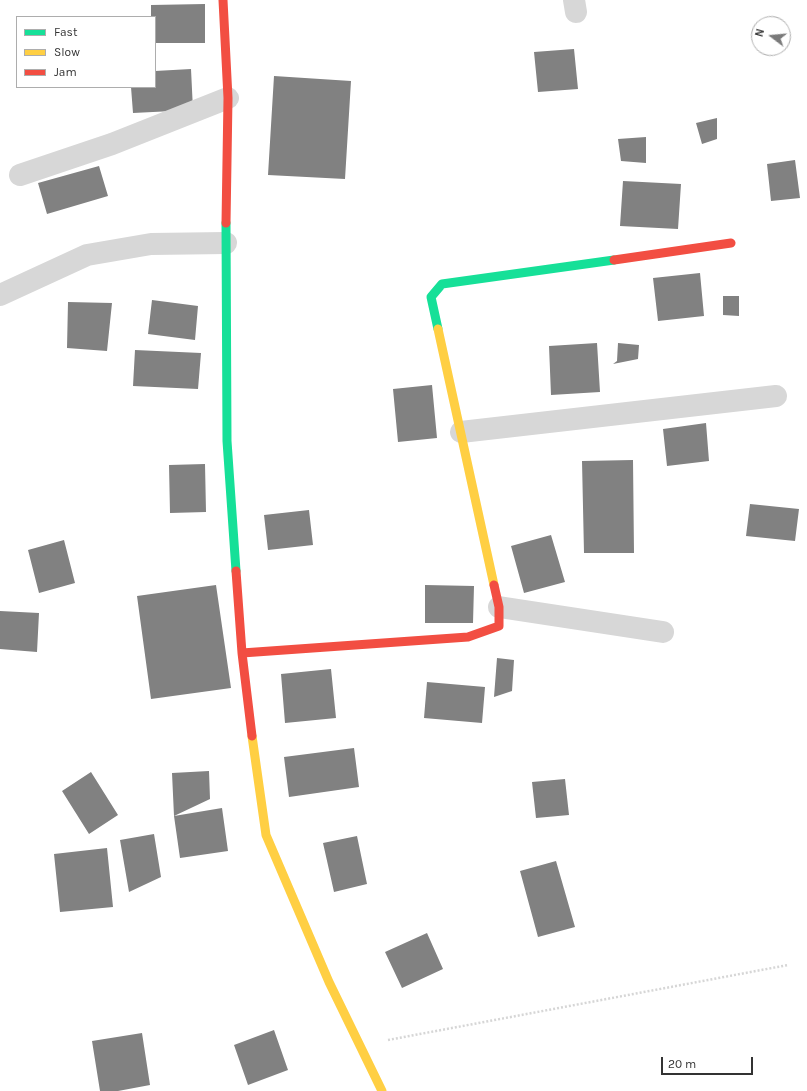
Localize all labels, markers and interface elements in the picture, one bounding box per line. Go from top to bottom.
legend [16,16,156,88]
north arrow [751,16,791,56]
text: Fast [54,25,77,39]
text: N [753,27,767,38]
text: Slow [54,45,80,59]
text: Jam [54,65,77,79]
scale bar [663,1049,755,1075]
text: 20 m [668,1057,696,1071]

